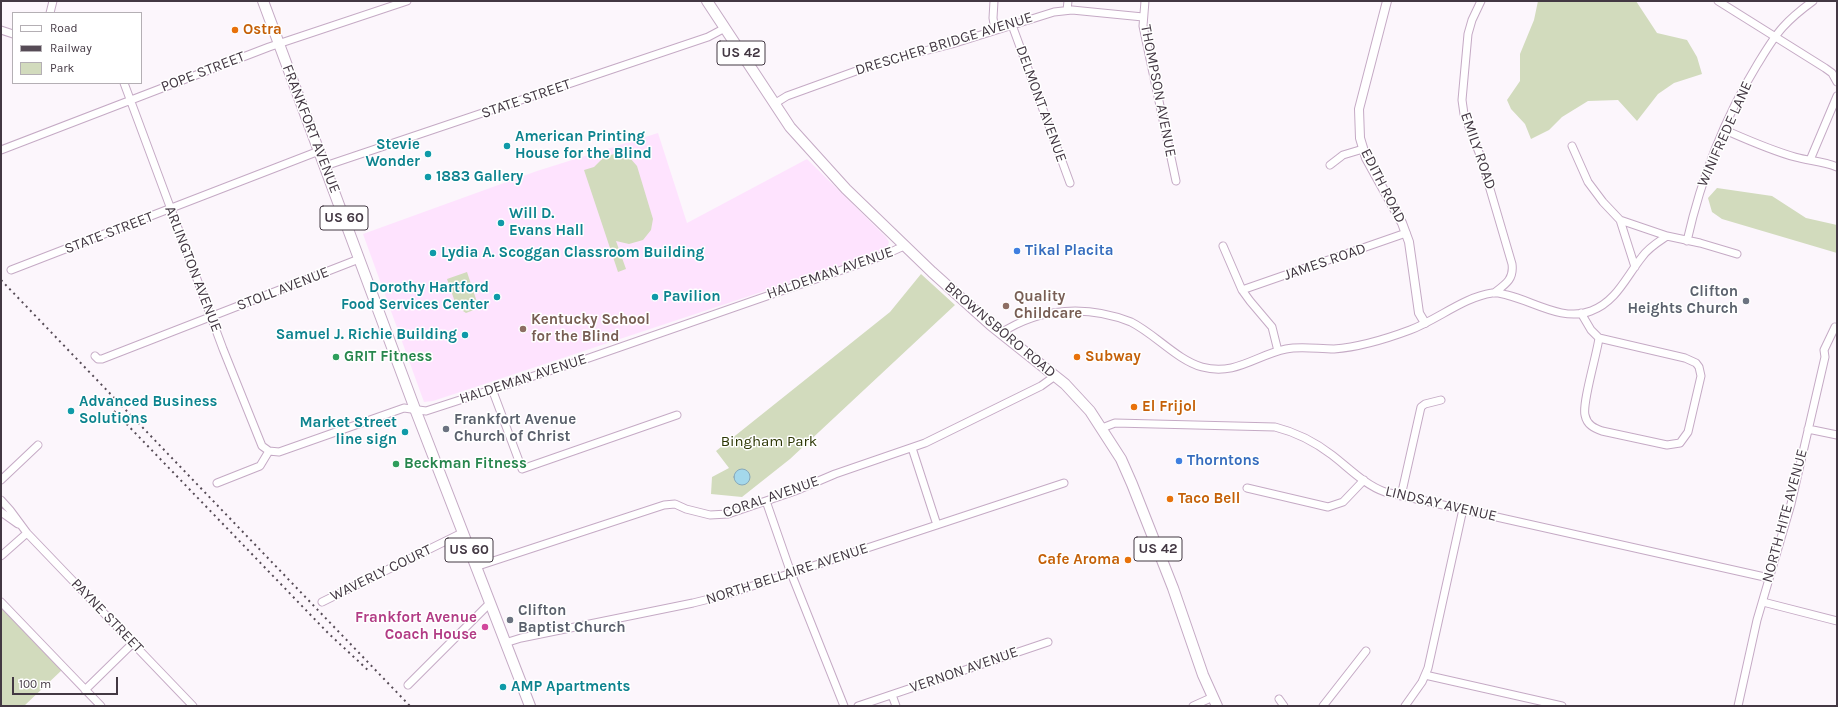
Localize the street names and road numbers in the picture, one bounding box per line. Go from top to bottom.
street label: DRESCHER BRIDGE AVENUE [853,8,1035,80]
street label: THOMPSON AVENUE [1136,23,1180,159]
road number: US 42 [717,41,765,65]
street label: DELMONT AVENUE [1012,43,1070,165]
street label: POPE STREET [159,48,247,96]
street label: FRANKFORT AVENUE [278,62,344,196]
street label: STATE STREET [479,75,573,123]
street label: WINIFREDE LANE [1694,78,1756,190]
street label: EMILY ROAD [1456,110,1500,192]
street label: EDITH ROAD [1357,146,1409,226]
street label: ARLINGTON AVENUE [161,203,225,335]
road number: US 60 [320,206,368,230]
street label: STATE STREET [62,208,156,258]
street label: JAMES ROAD [1281,240,1369,284]
street label: HALDEMAN AVENUE [764,243,896,303]
street label: STOLL AVENUE [234,263,332,315]
street label: BROWNSBORO ROAD [941,278,1059,382]
street label: HALDEMAN AVENUE [457,350,589,408]
street label: NORTH HITE AVENUE [1759,447,1811,585]
street label: CORAL AVENUE [720,472,822,522]
street label: LINDSAY AVENUE [1383,482,1499,526]
road number: US 42 [1134,537,1182,561]
road number: US 60 [445,538,493,562]
street label: NORTH BELLAIRE AVENUE [704,539,870,609]
street label: WAVERLY COURT [327,541,435,605]
street label: PAYNE STREET [67,575,147,657]
street label: VERNON AVENUE [907,643,1021,697]

